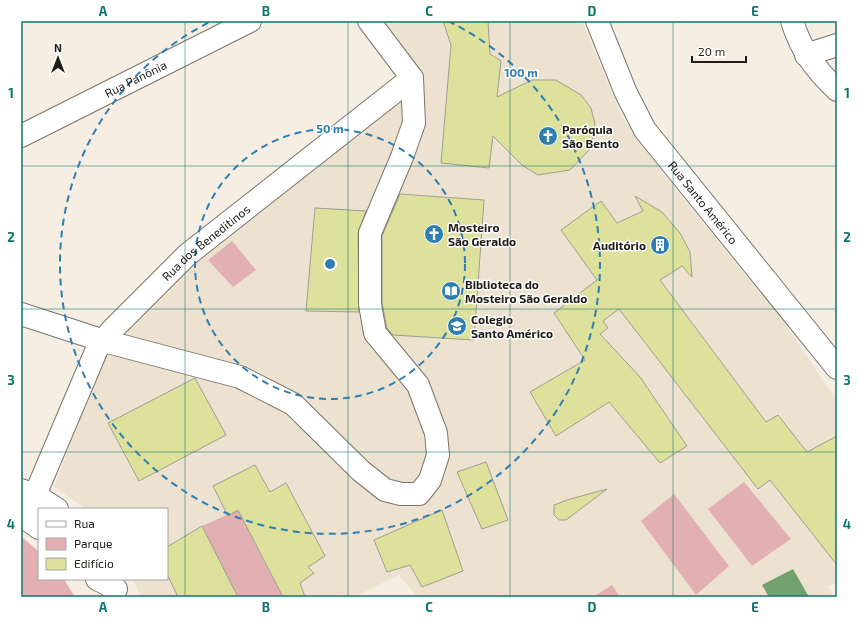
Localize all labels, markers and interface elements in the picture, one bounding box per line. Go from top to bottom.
text: A [99,3,108,19]
text: B [262,3,270,19]
text: C [425,3,433,19]
text: D [588,3,597,19]
text: E [751,3,759,19]
north arrow [38,38,78,78]
scale bar [692,38,746,64]
text: N [54,41,62,54]
text: 20 m [698,44,725,58]
street label: Rua Panônia [102,57,169,100]
text: 100 m [504,65,538,79]
text: 1 [8,85,14,101]
text: 1 [844,85,850,101]
text: 50 m [316,121,344,135]
place label: Paróquia São Bento [562,122,619,150]
church icon: Paróquia São Bento [537,125,559,147]
street label: Rua Santo Américo [666,158,741,247]
street label: Rua dos Beneditinos [159,201,252,283]
place label: Mosteiro São Geraldo [448,220,516,248]
church icon: Mosteiro São Geraldo [423,223,445,245]
text: 2 [7,229,15,245]
text: 2 [843,229,851,245]
building icon: Auditório [649,234,671,256]
place label: Auditório [593,238,646,252]
centre of rings [323,257,337,271]
place label: Biblioteca do Mosteiro São Geraldo [465,277,587,305]
library icon: Biblioteca do Mosteiro São Geraldo [440,280,462,302]
place label: Colegio Santo Américo [471,312,553,340]
school or university icon: Colegio Santo Américo [446,315,468,337]
text: 3 [7,372,15,388]
text: 3 [843,372,851,388]
legend [38,508,168,580]
text: 4 [7,516,15,532]
text: Rua [74,516,95,530]
text: 4 [843,516,851,532]
text: Parque [74,536,112,550]
text: Edifício [74,556,114,570]
text: A [99,599,108,615]
text: B [262,599,270,615]
text: C [425,599,433,615]
text: D [588,599,597,615]
text: E [751,599,759,615]

